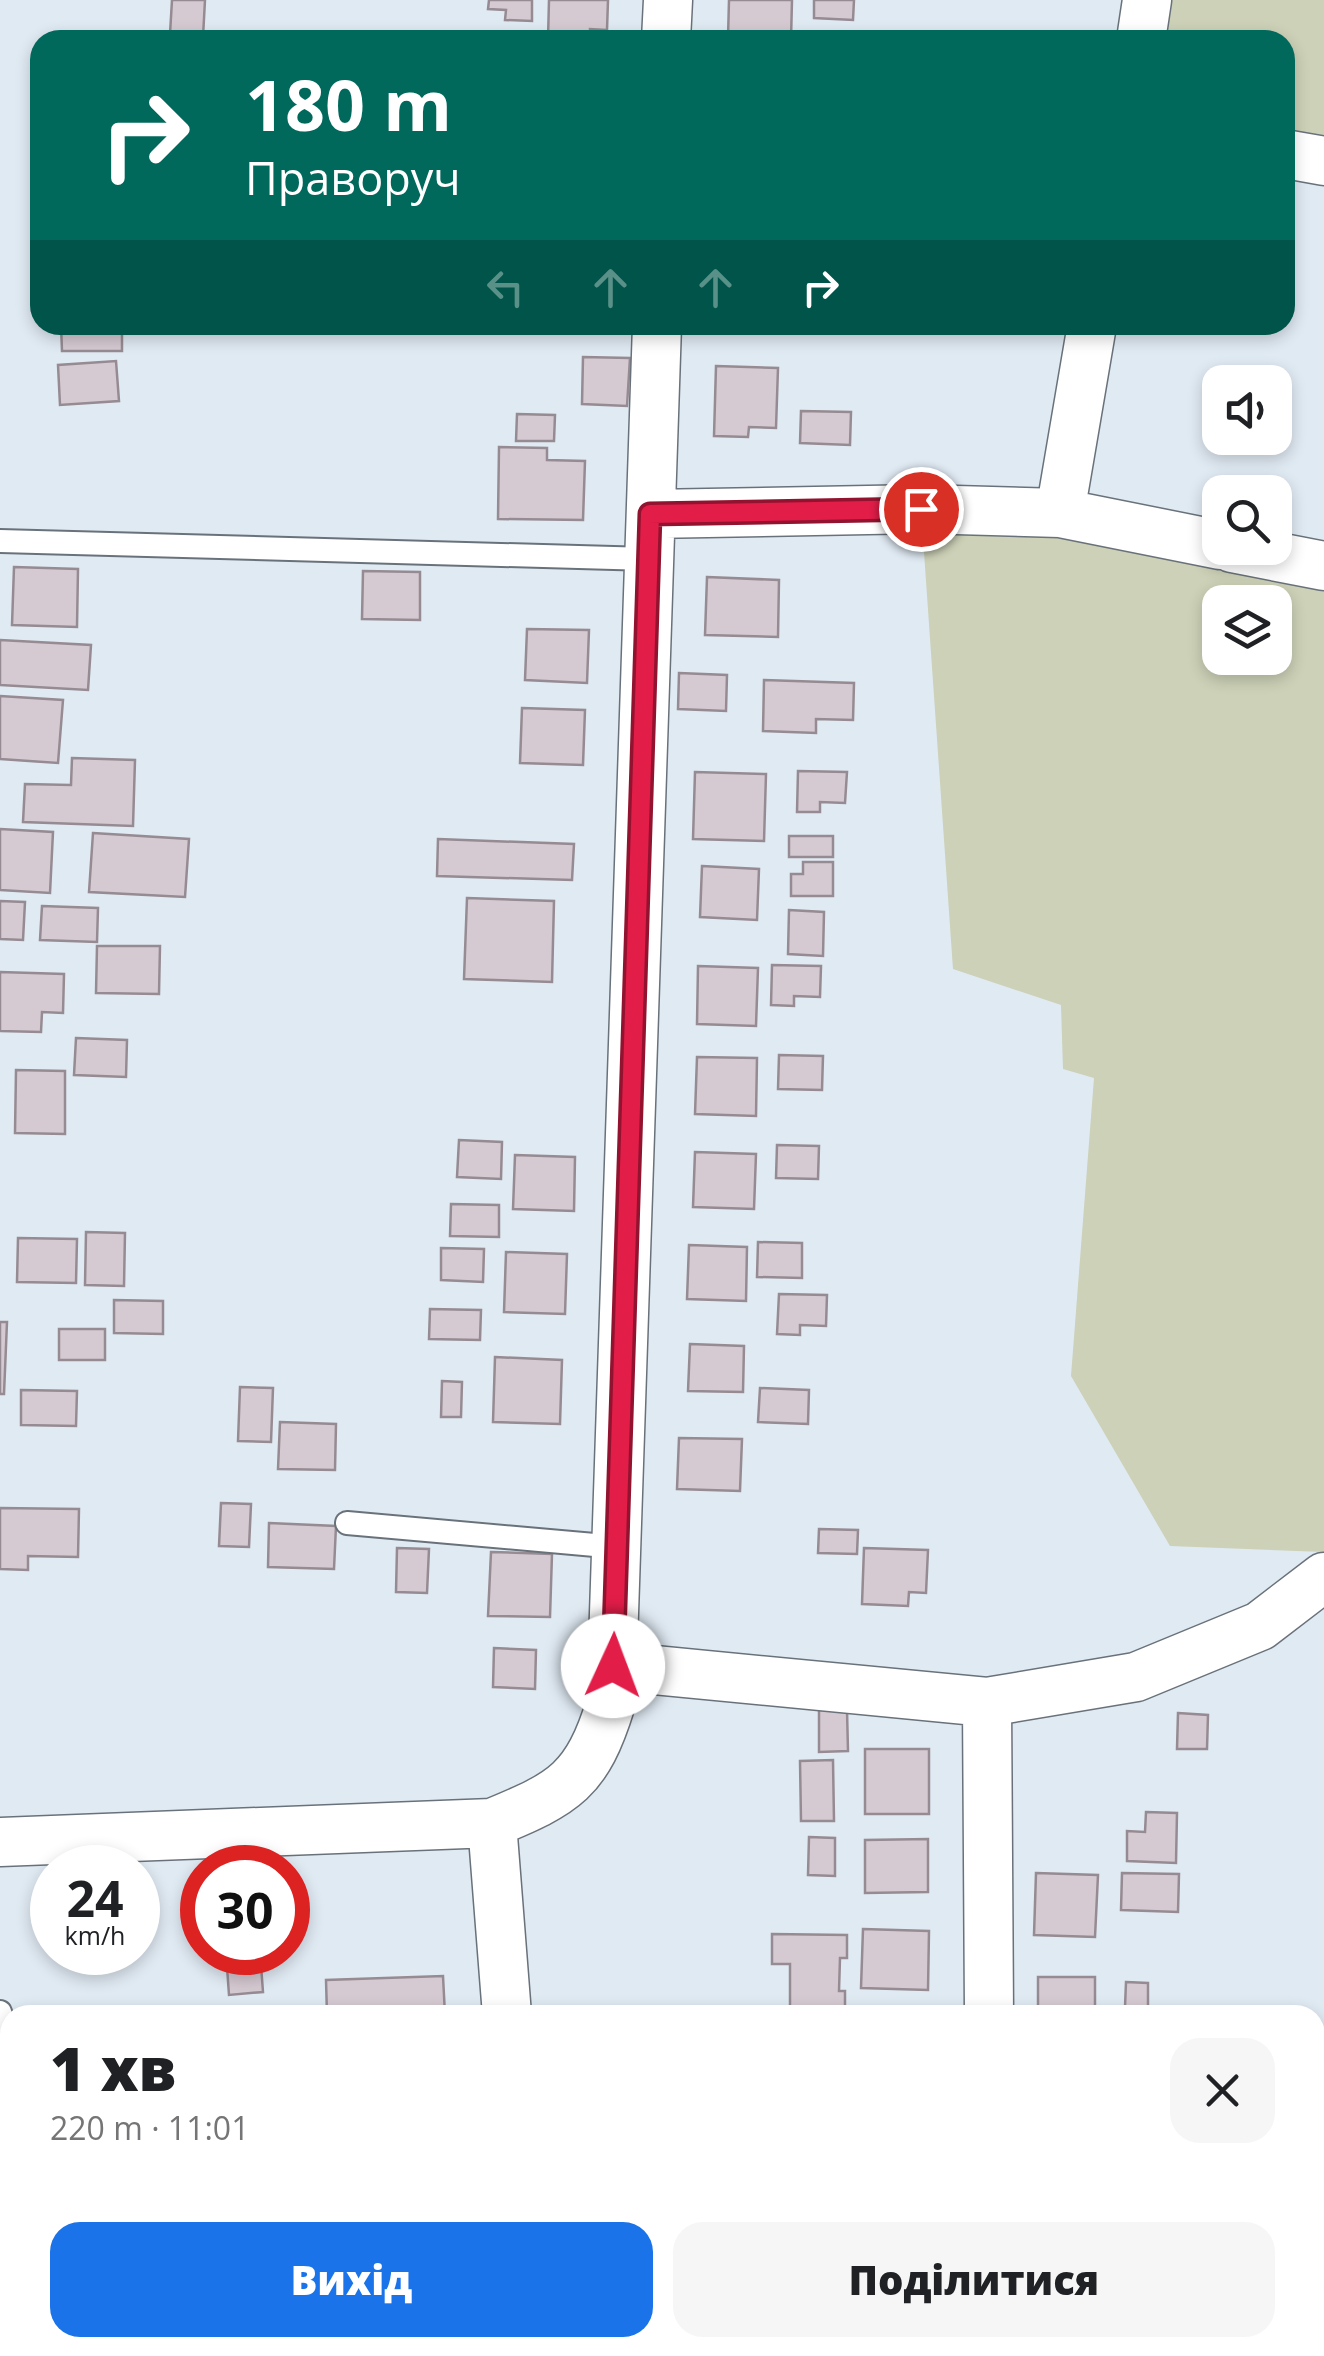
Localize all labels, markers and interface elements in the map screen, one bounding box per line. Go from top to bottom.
text: 180 m [245,56,452,152]
icon: right [80,70,210,200]
text: Праворуч [245,147,461,208]
icon: left [478,260,533,315]
icon: ahead [583,260,638,315]
icon: ahead [688,260,743,315]
icon: right [793,260,848,315]
map controls [1202,365,1292,675]
button: sound [1202,365,1292,455]
pin [879,467,964,552]
button: search [1202,475,1292,565]
icon: arrive [894,482,949,537]
button: layers [1202,585,1292,675]
position arrow [561,1614,665,1718]
speed limit sign: 30 [180,1845,310,1975]
text: 24 [66,1864,124,1932]
text: km/h [65,1918,125,1952]
text: 1 хв [50,2027,176,2109]
button: close [1170,2038,1275,2143]
text: 220 m · 11:01 [50,2106,249,2149]
button: Вихід [50,2222,653,2337]
button: Поділитися [673,2222,1275,2337]

